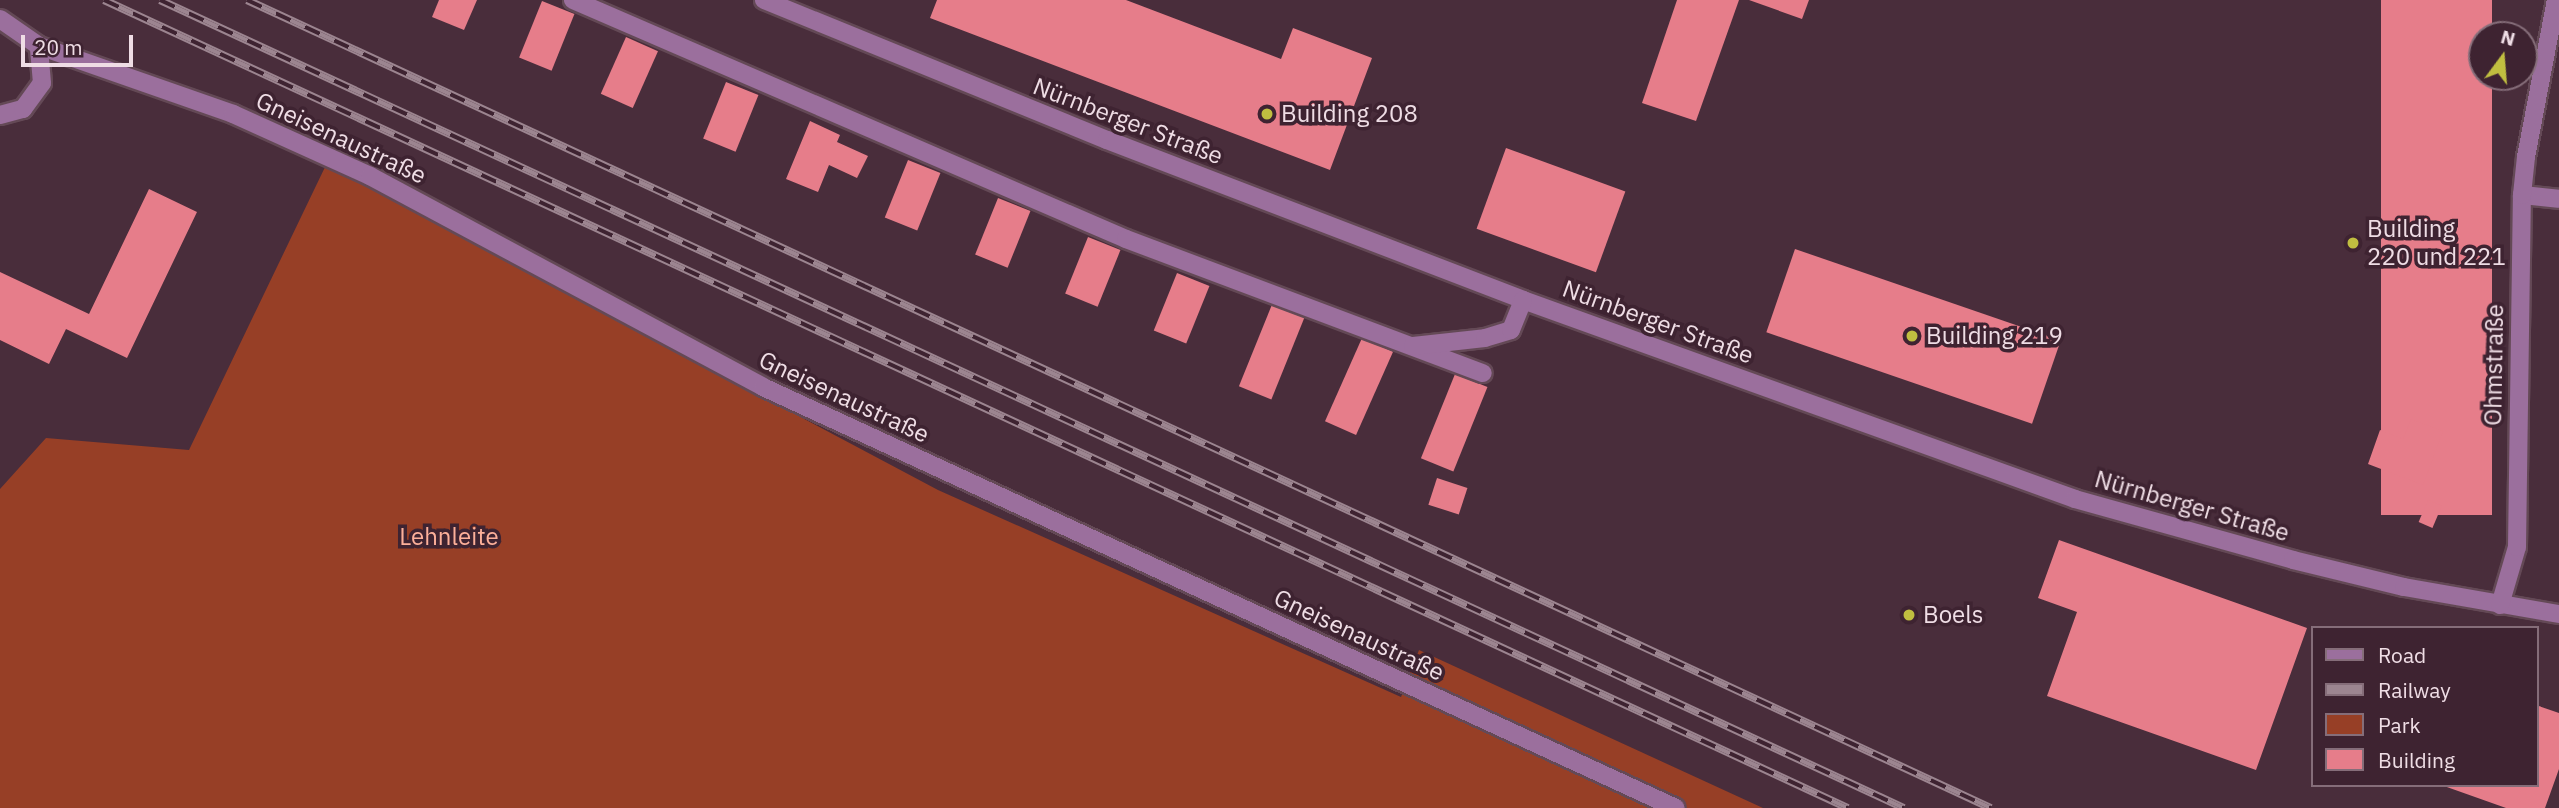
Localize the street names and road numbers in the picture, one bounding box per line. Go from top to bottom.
street label: Nürnberger Straße [1029,72,1227,170]
street label: Gneisenaustraße [251,86,431,190]
street label: Nürnberger Straße [1559,274,1757,370]
street label: Ohmstraße [2479,304,2509,426]
street label: Gneisenaustraße [754,345,934,449]
street label: Nürnberger Straße [2091,464,2293,548]
street label: Gneisenaustraße [1269,583,1449,687]

